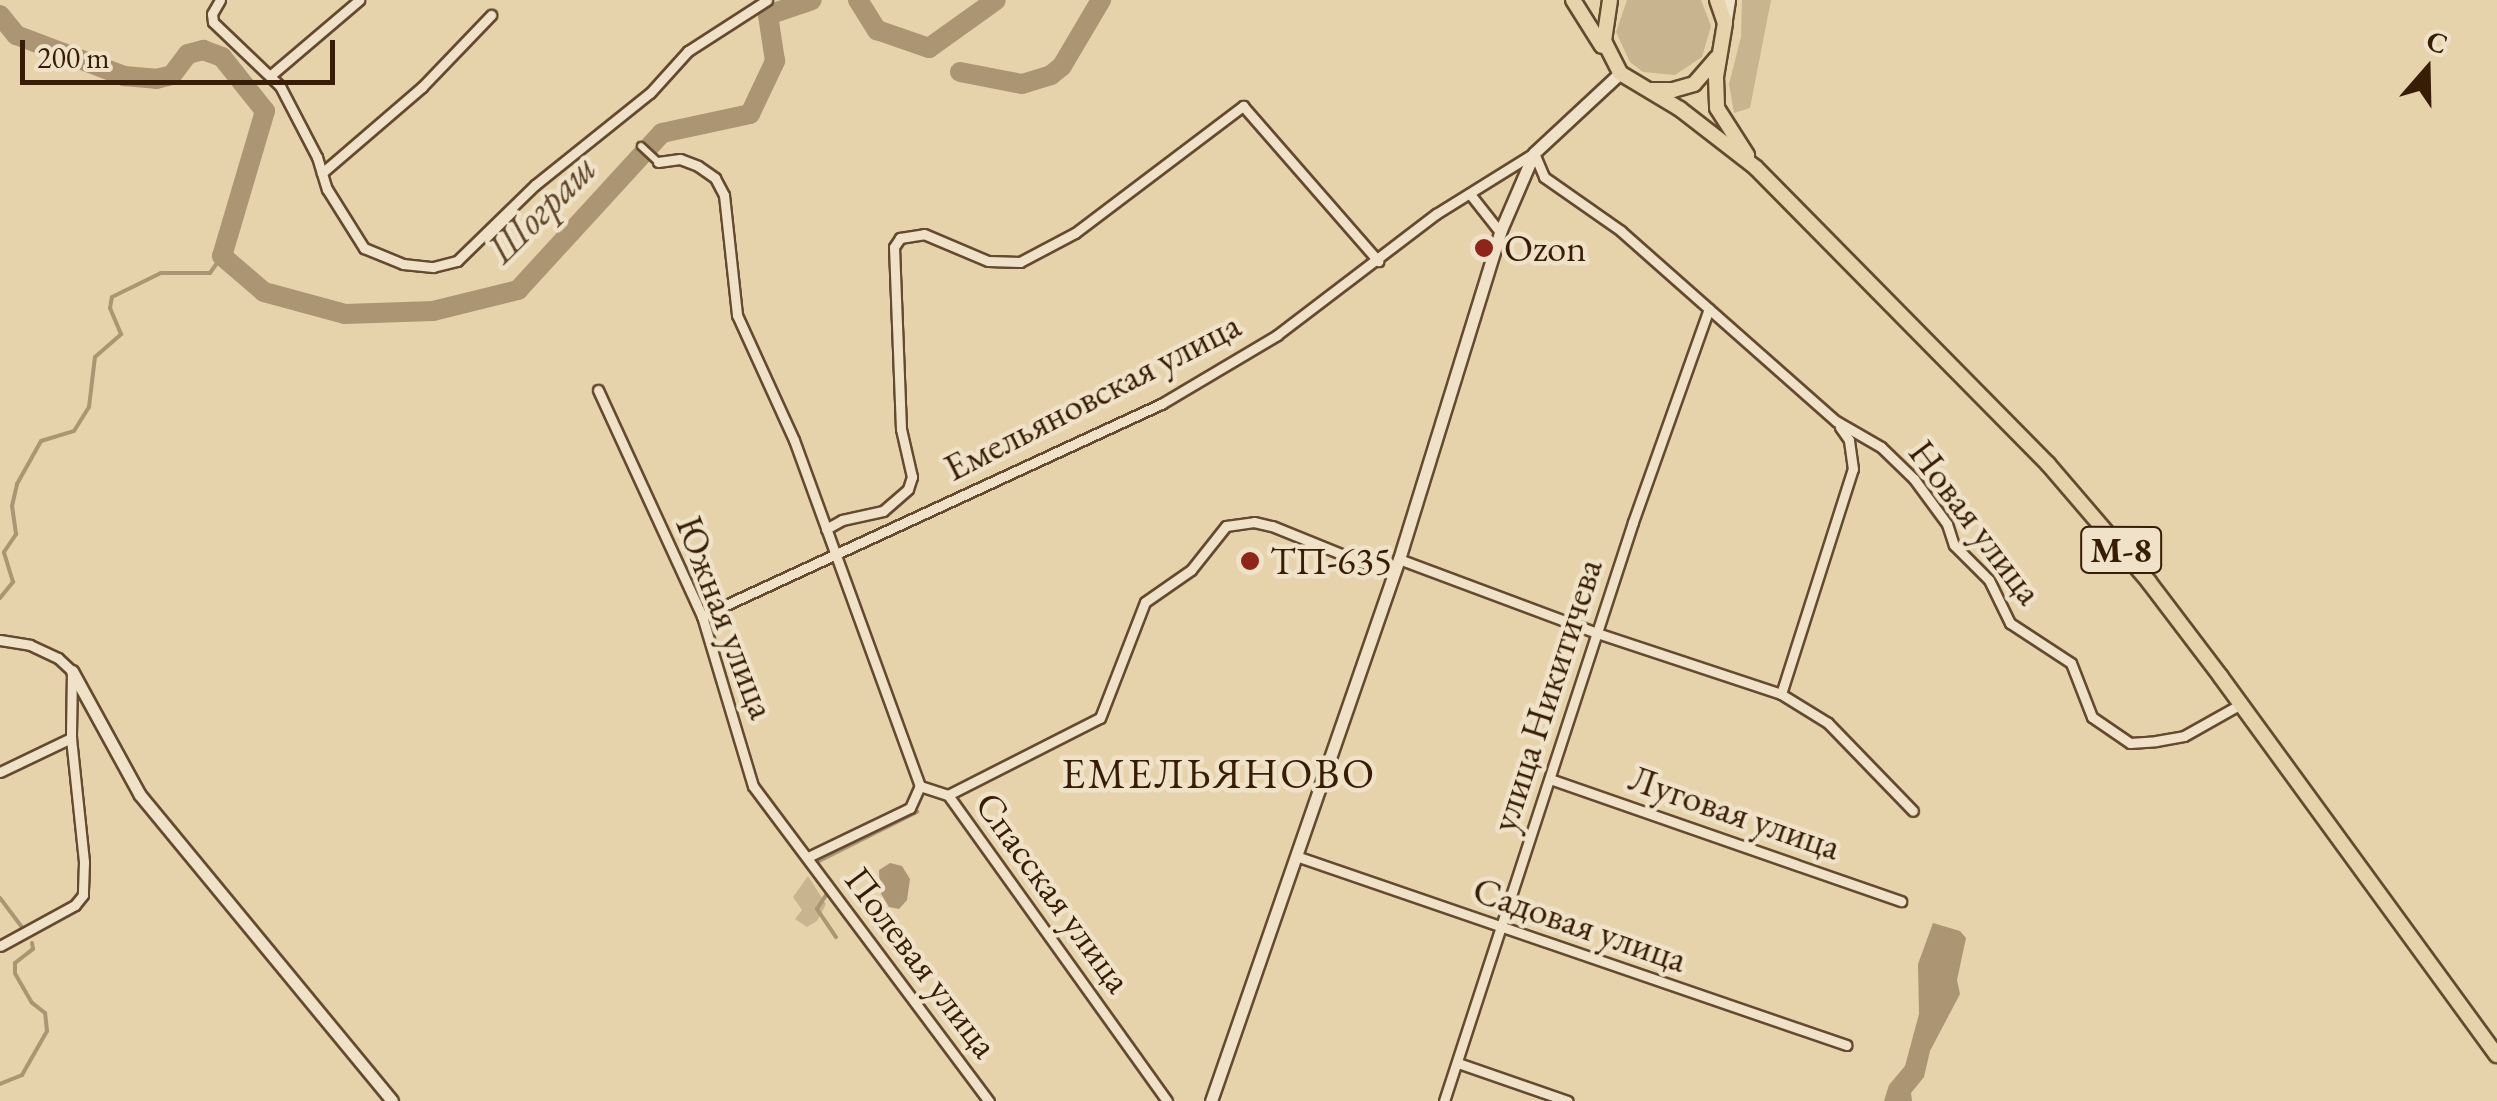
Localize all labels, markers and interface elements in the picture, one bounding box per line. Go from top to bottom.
scale bar [25,20,340,82]
north arrow [2377,20,2477,120]
text: С [2422,21,2453,62]
text: 200 m [37,38,110,77]
water label: Шограш [476,143,606,273]
place label: Ozon [1504,225,1586,271]
marker: Ozon [1473,237,1495,259]
street label: Емельяновская улица [936,302,1248,490]
street label: Новая улица [1899,431,2053,613]
street label: Южная улица [666,509,786,725]
road number: М-8 [2078,520,2164,580]
place label: ТП-635 [1270,538,1392,584]
marker: ТП-635 [1239,550,1261,572]
street label: улица Никитичева [1480,553,1612,837]
district label: ЕМЕЛЬЯНОВО [1062,749,1376,799]
street label: Луговая улица [1623,755,1847,869]
street label: Спасская улица [966,783,1142,1001]
street label: Полевая улица [835,858,1009,1066]
street label: Садовая улица [1467,866,1693,982]

